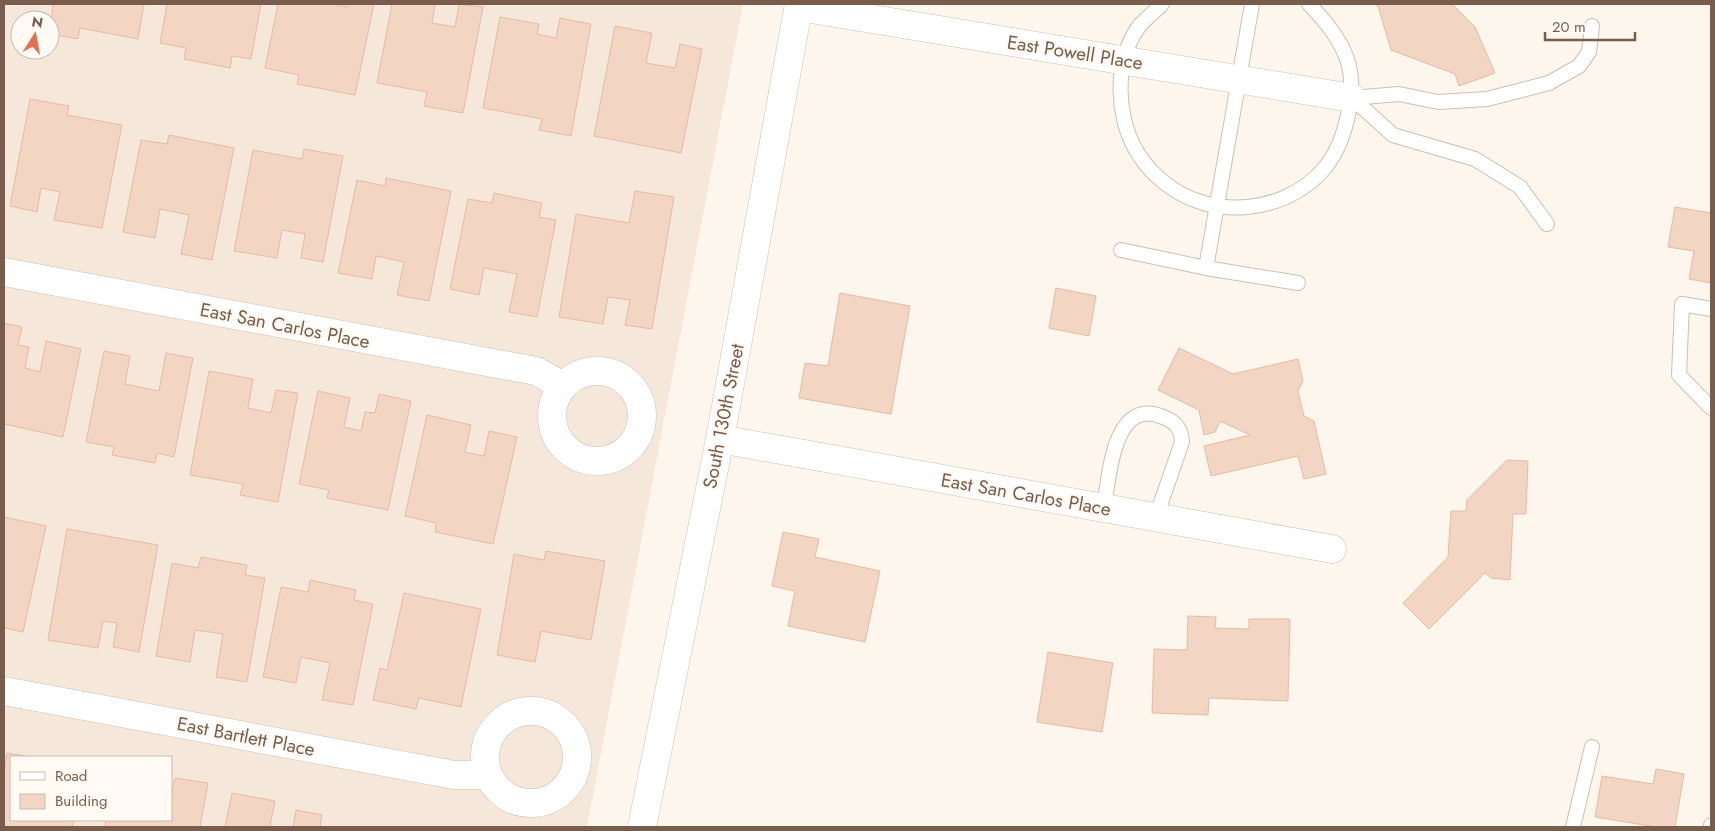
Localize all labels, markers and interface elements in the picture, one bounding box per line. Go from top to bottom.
north arrow [10,10,60,60]
scale bar [1545,10,1635,42]
text: N [30,11,45,33]
text: 20 m [1552,16,1586,38]
street label: East Powell Place [1005,28,1145,77]
street label: East San Carlos Place [198,296,372,355]
street label: South 130th Street [696,341,751,491]
street label: East San Carlos Place [939,466,1113,523]
street label: East Bartlett Place [175,710,317,763]
legend [10,756,172,821]
text: Road [55,765,87,787]
text: Building [55,790,107,812]

